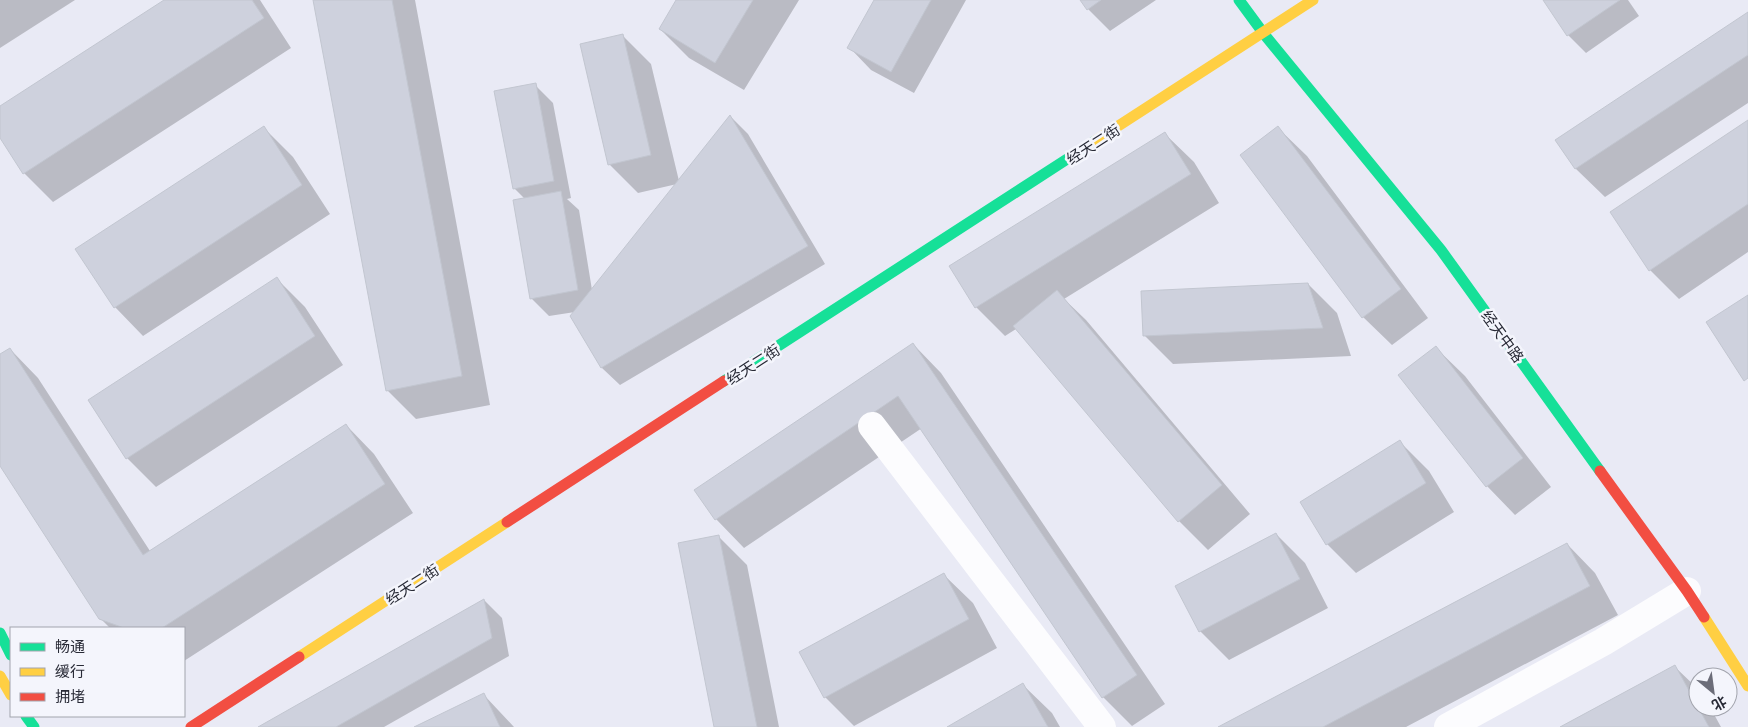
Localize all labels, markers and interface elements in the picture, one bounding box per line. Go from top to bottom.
street label: 经天二街 [1063,120,1123,168]
street label: 经天中路 [1478,306,1528,366]
street label: 经天二街 [723,340,783,388]
street label: 经天二街 [382,560,442,608]
legend [10,627,185,717]
text: 畅通 [55,637,85,655]
text: 缓行 [55,662,85,680]
north arrow [1688,667,1738,717]
text: 拥堵 [55,687,85,705]
text: 北 [1709,693,1730,715]

